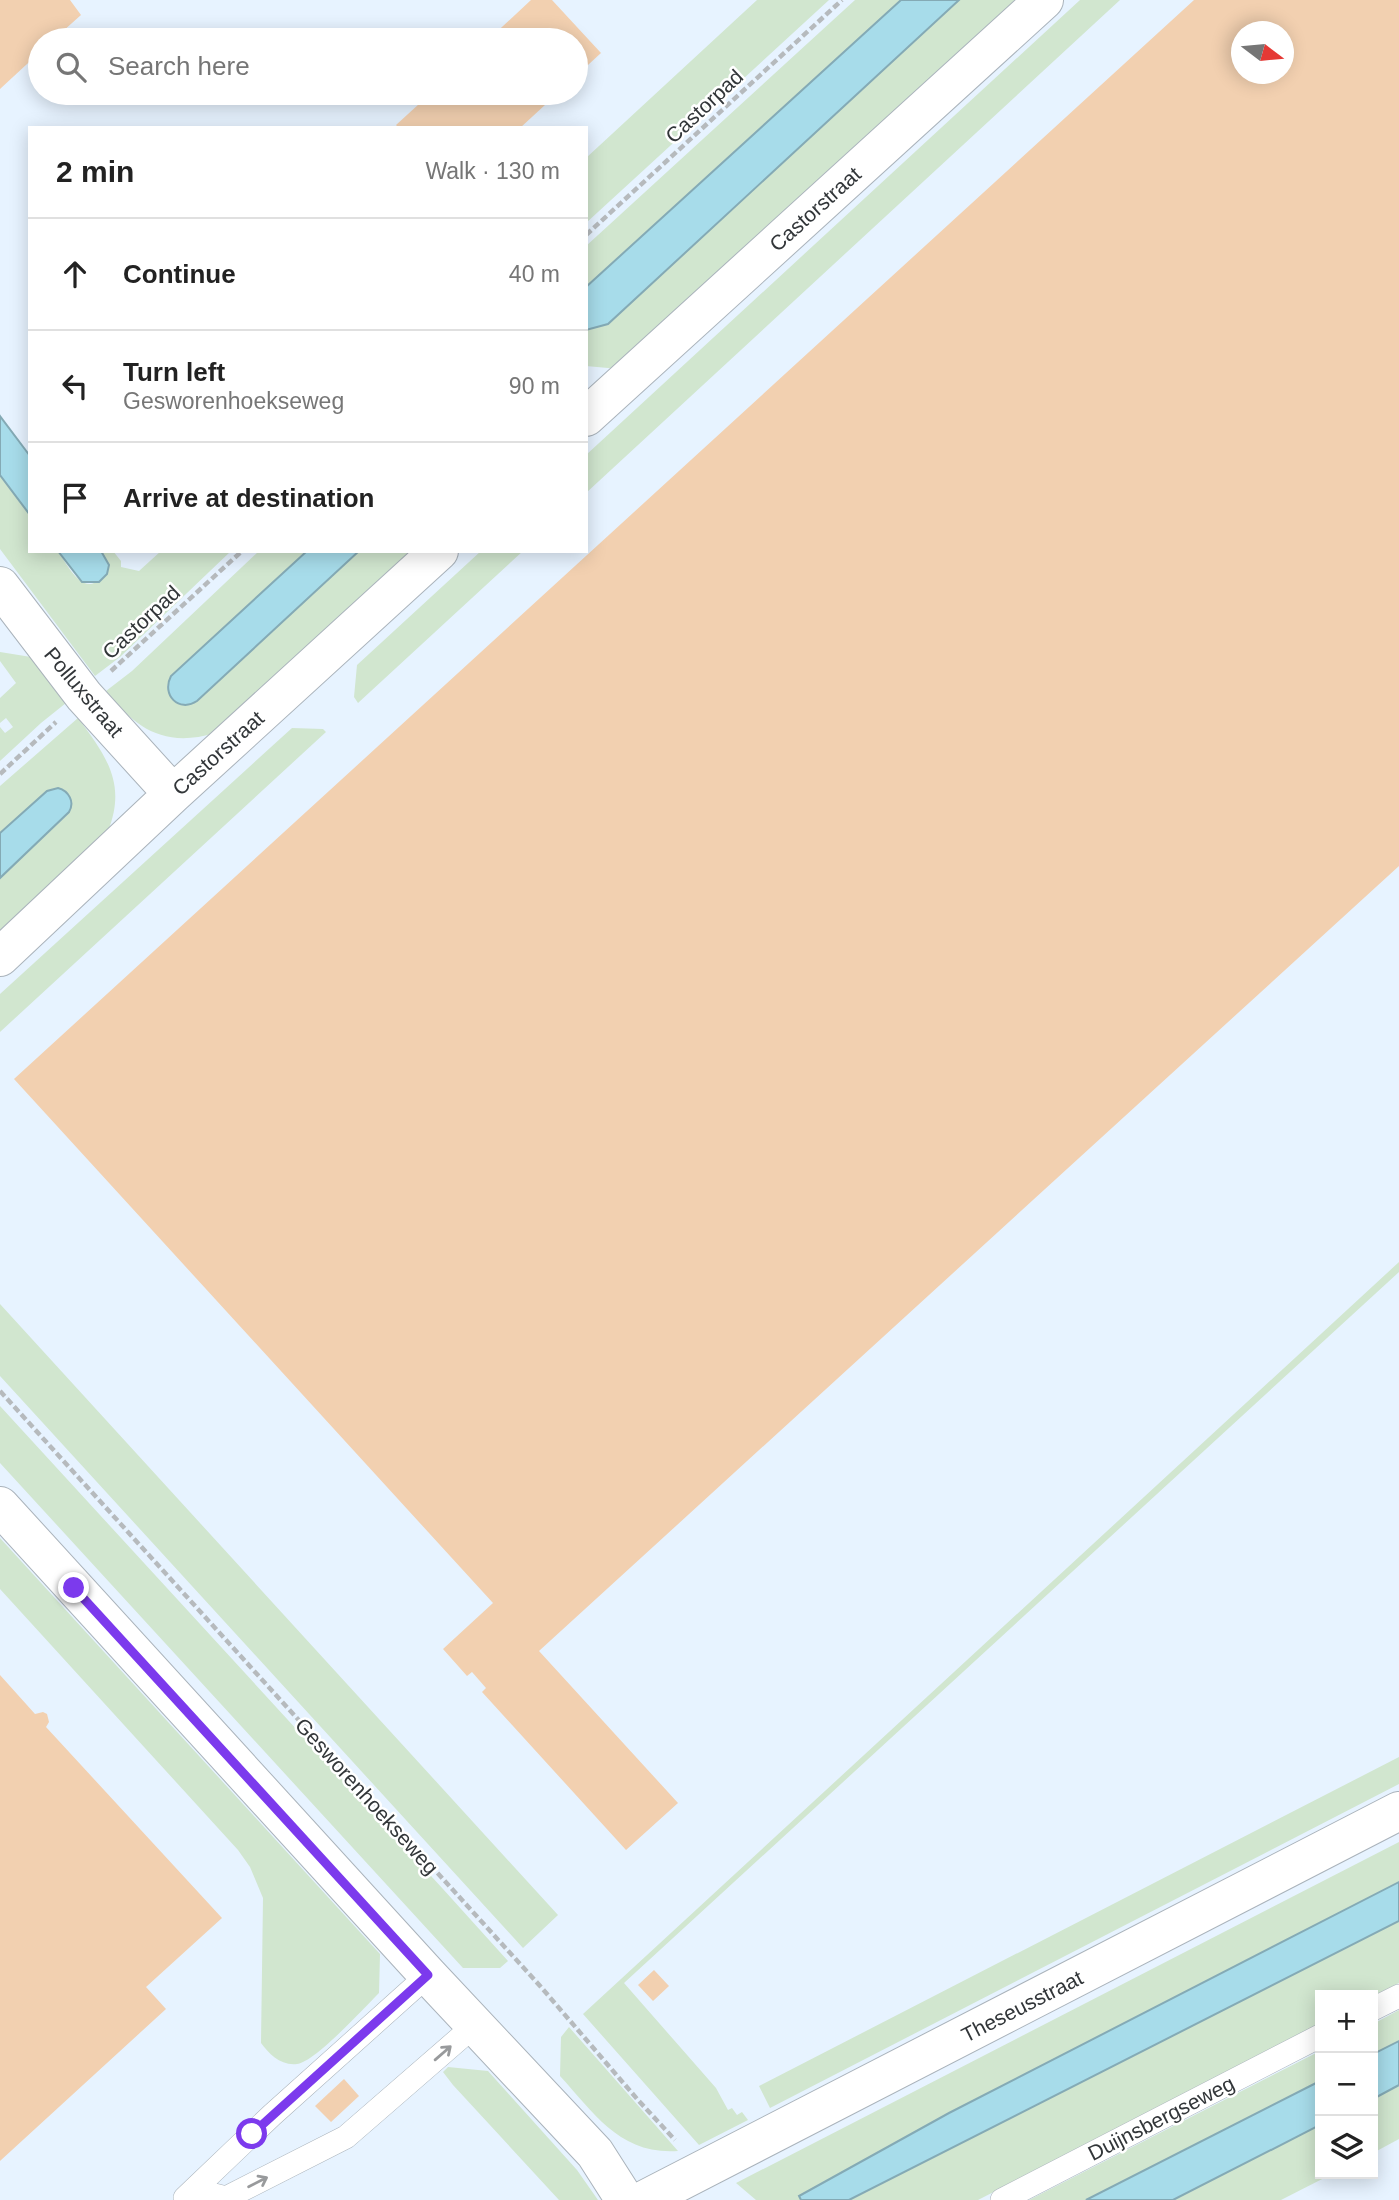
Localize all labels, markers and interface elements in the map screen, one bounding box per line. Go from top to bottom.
north arrow [1231,21,1294,84]
search box [28,28,588,105]
icon: search [52,48,90,86]
text: Search here [108,51,250,81]
street label: Castorpad [661,65,747,147]
text: 2 min [56,155,134,188]
text: Walk · 130 m [425,158,560,184]
street label: Castorstraat [765,162,865,256]
icon: ahead [56,255,94,293]
text: Continue [123,259,236,289]
text: 40 m [509,261,560,287]
text: Turn left [123,357,225,387]
icon: left [56,367,94,405]
text: 90 m [509,373,560,399]
text: Gesworenhoekseweg [123,388,344,414]
icon: arrive [56,479,94,517]
text: Arrive at destination [123,483,374,513]
street label: Castorpad [98,581,184,663]
street label: Polluxstraat [40,643,128,742]
street label: Castorstraat [168,706,268,800]
route end [58,1572,89,1603]
street label: Gesworenhoekseweg [291,1713,443,1879]
street label: Theseusstraat [957,1965,1087,2046]
map controls [1315,1990,1378,2179]
button: + [1315,1990,1378,2053]
one-way arrow [433,2045,451,2061]
button: − [1315,2053,1378,2116]
street label: Duijnsbergseweg [1084,2071,1238,2165]
button: layers [1315,2116,1378,2179]
route start [236,2118,267,2149]
one-way arrow [247,2175,267,2189]

